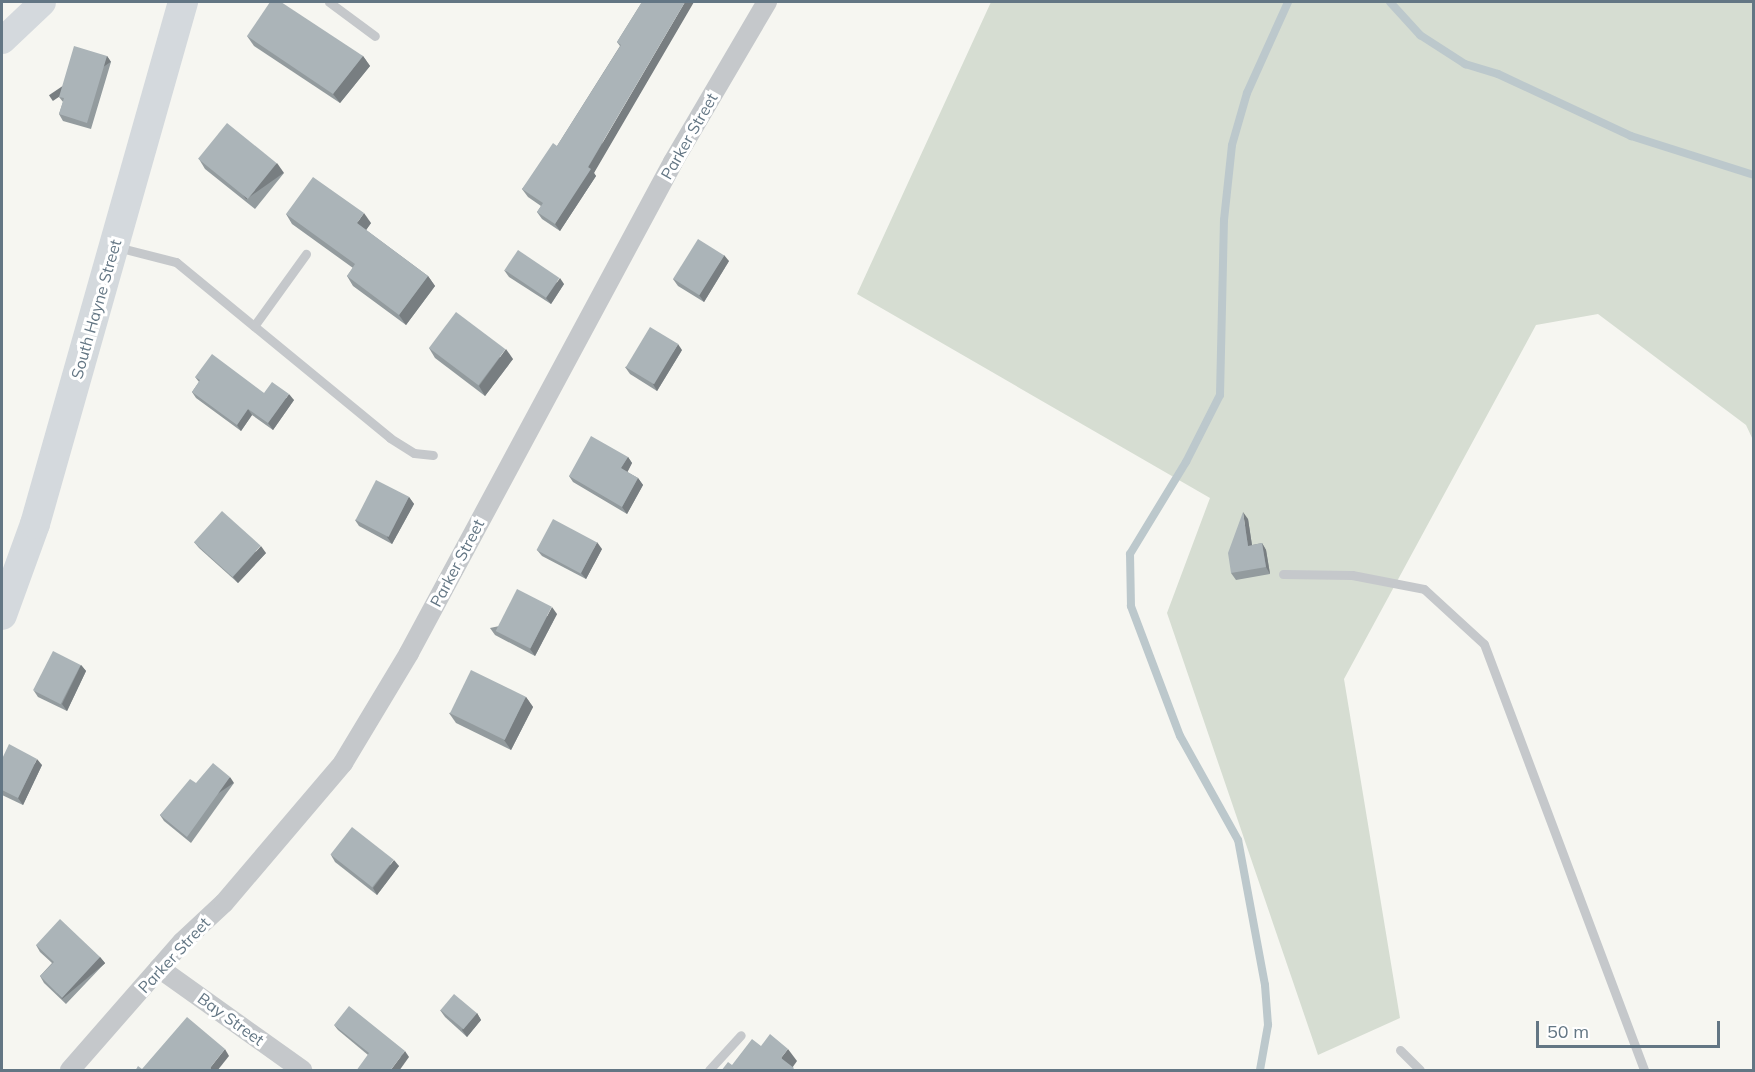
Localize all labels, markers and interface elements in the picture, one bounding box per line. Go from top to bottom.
street label: Parker Street [657,89,721,183]
street label: South Hayne Street [67,237,125,381]
street label: Parker Street [426,516,488,610]
street label: Parker Street [134,913,214,997]
street label: Bay Street [194,989,268,1049]
scale bar [1539,1009,1724,1047]
text: 50 m [1547,1020,1589,1043]

